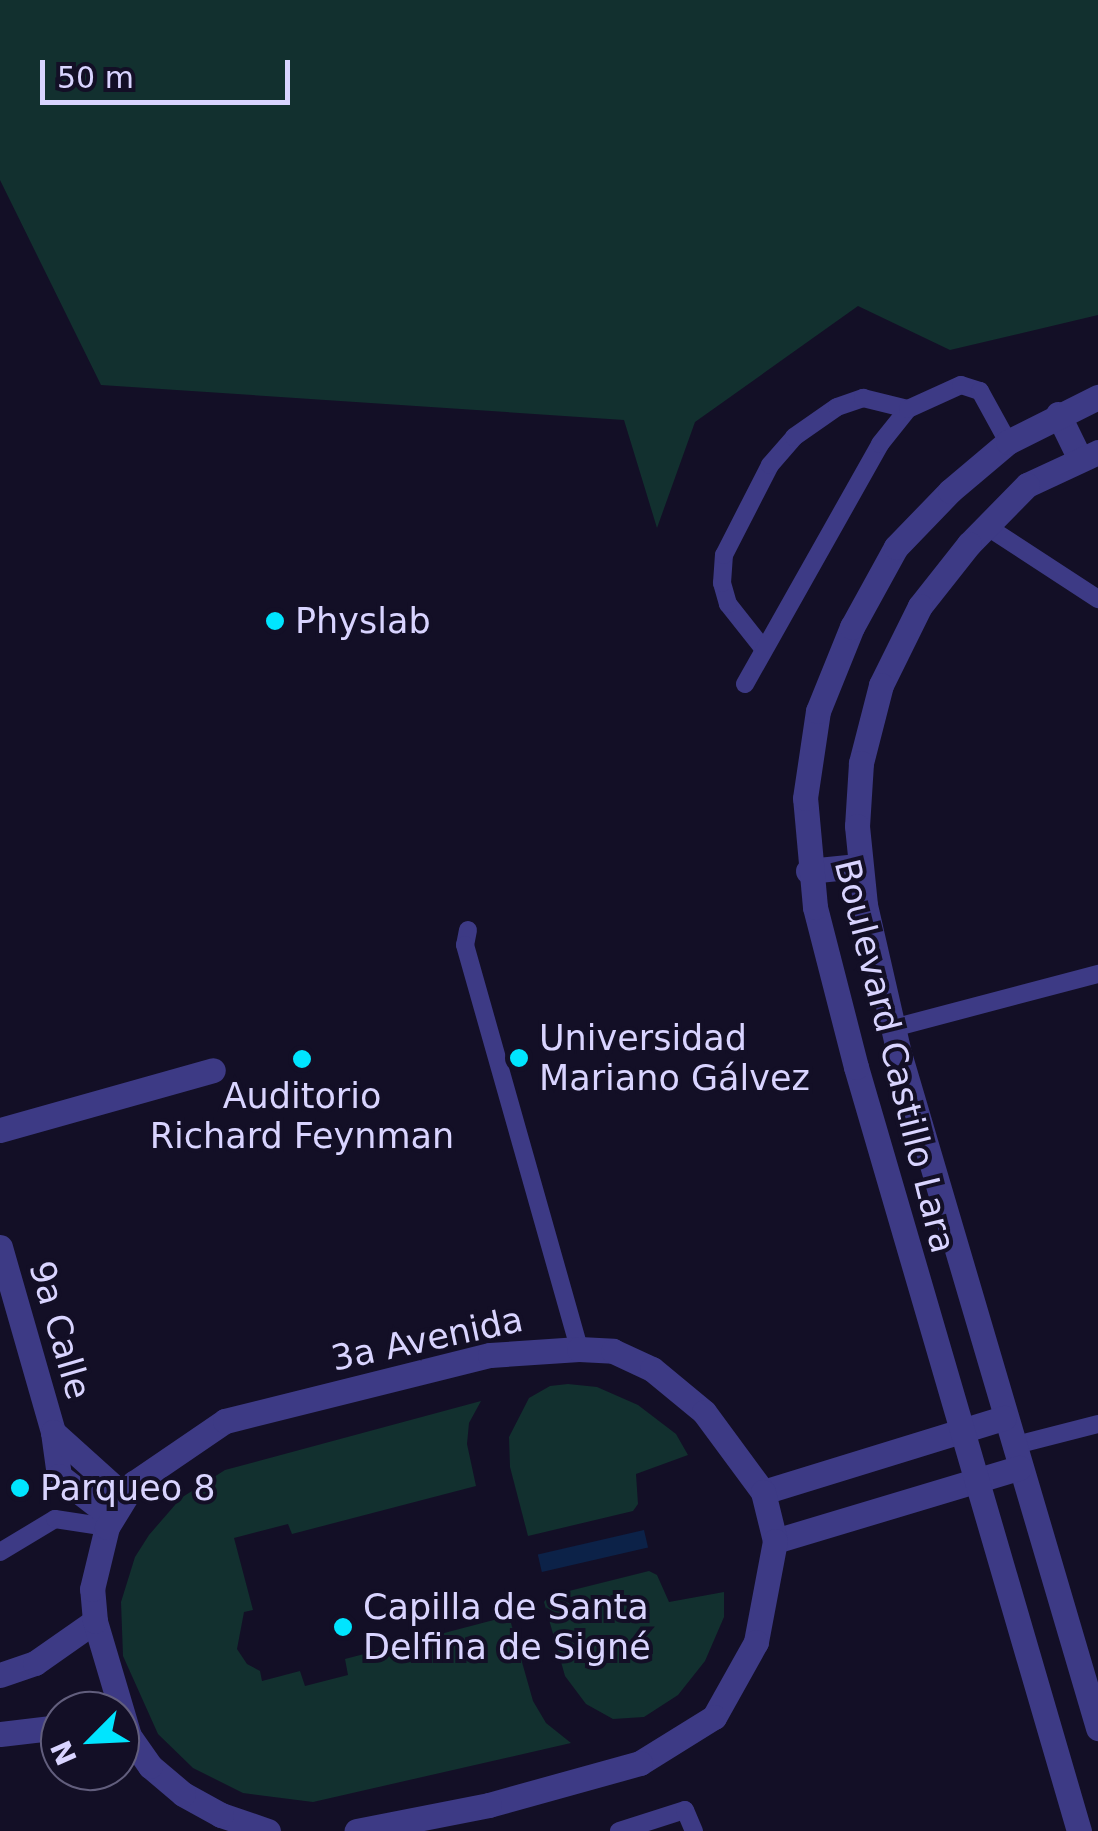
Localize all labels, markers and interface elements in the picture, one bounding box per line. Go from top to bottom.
scale bar [45,40,295,102]
text: 50 m [57,60,134,95]
place label: Physlab [295,600,431,642]
marker: Physlab [264,610,286,632]
street label: Boulevard Castillo Lara [826,855,964,1257]
place label: Universidad Mariano Gálvez [539,1017,810,1099]
marker: Universidad Mariano Gálvez [508,1047,530,1069]
marker: Auditorio Richard Feynman [291,1048,313,1070]
place label: Auditorio Richard Feynman [150,1075,454,1157]
street label: 9a Calle [20,1256,100,1404]
street label: 3a Avenida [327,1298,527,1380]
place label: Parqueo 8 [40,1467,215,1509]
marker: Parqueo 8 [9,1477,31,1499]
place label: Capilla de Santa Delfina de Signé [363,1586,651,1668]
marker: Capilla de Santa Delfina de Signé [332,1616,354,1638]
north arrow [40,1691,140,1791]
text: N [44,1735,84,1770]

